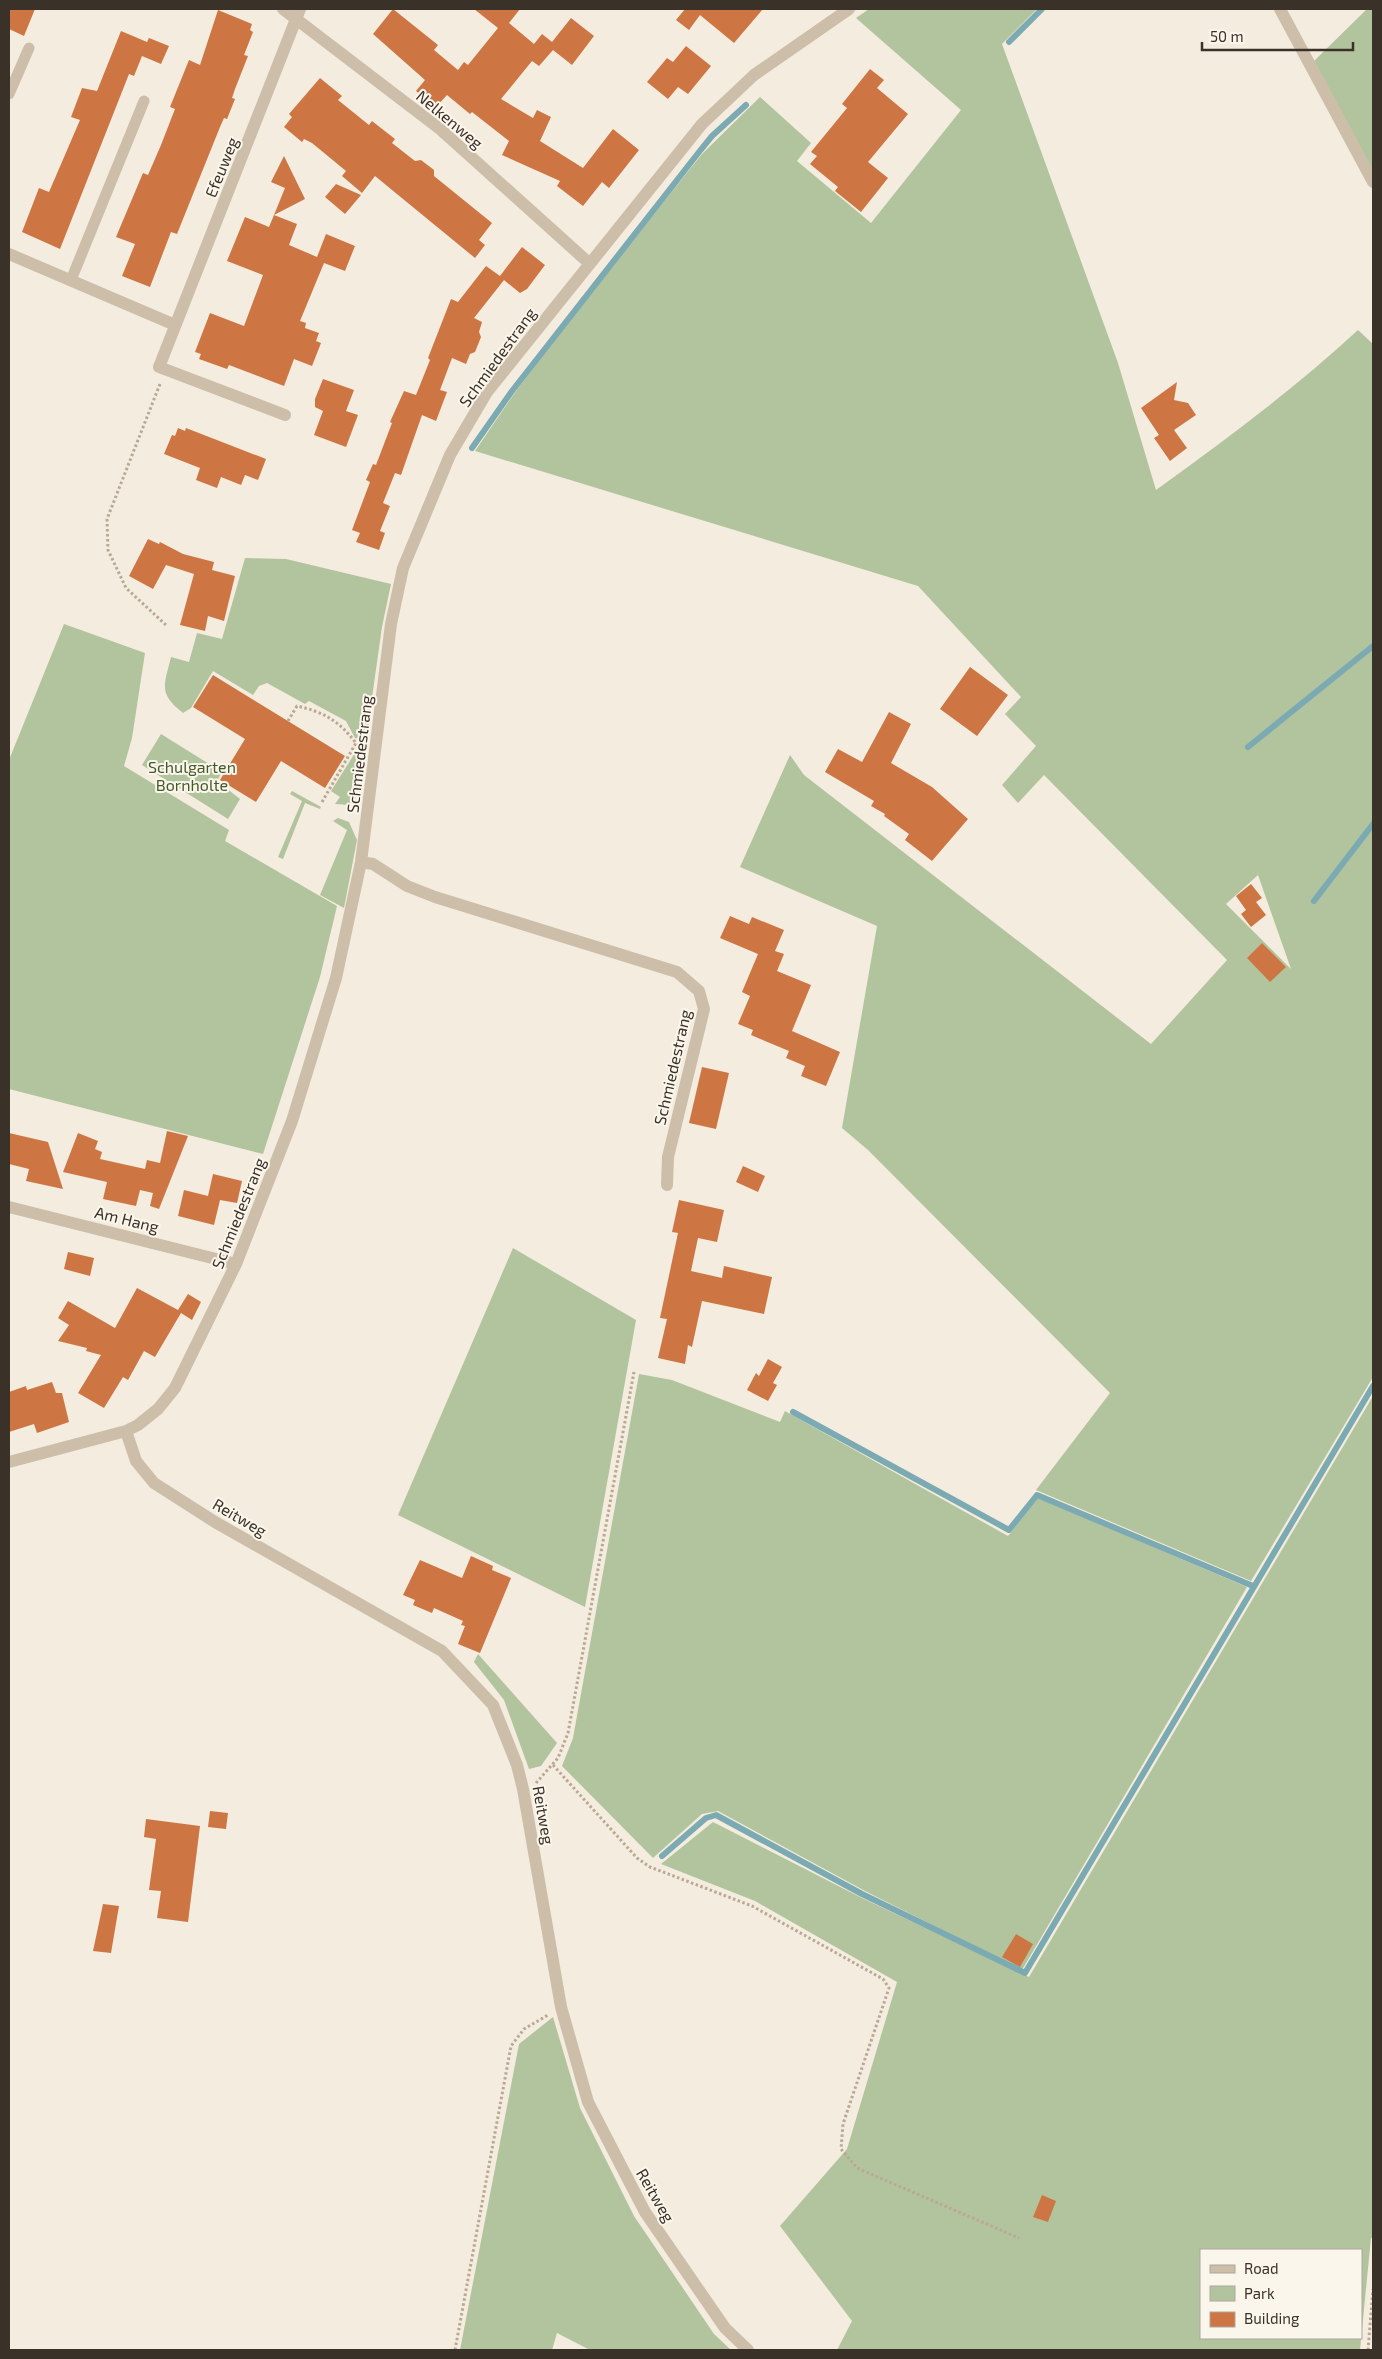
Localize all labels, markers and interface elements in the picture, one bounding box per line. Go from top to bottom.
scale bar [1202,20,1353,52]
text: 50 m [1210,27,1244,45]
street label: Nelkenweg [413,86,487,152]
street label: Efeuweg [200,134,242,200]
street label: Schmiedestrang [455,304,539,410]
street label: Schmiedestrang [342,694,376,814]
park label: Schulgarten Bornholte [148,757,236,794]
street label: Schmiedestrang [649,1007,695,1127]
street label: Schmiedestrang [207,1155,269,1271]
street label: Am Hang [93,1202,161,1236]
street label: Reitweg [210,1494,270,1540]
street label: Reitweg [530,1784,559,1846]
street label: Reitweg [633,2165,679,2225]
legend [1200,2249,1362,2339]
text: Road [1244,2259,1279,2277]
text: Park [1244,2284,1275,2302]
text: Building [1244,2309,1300,2327]

